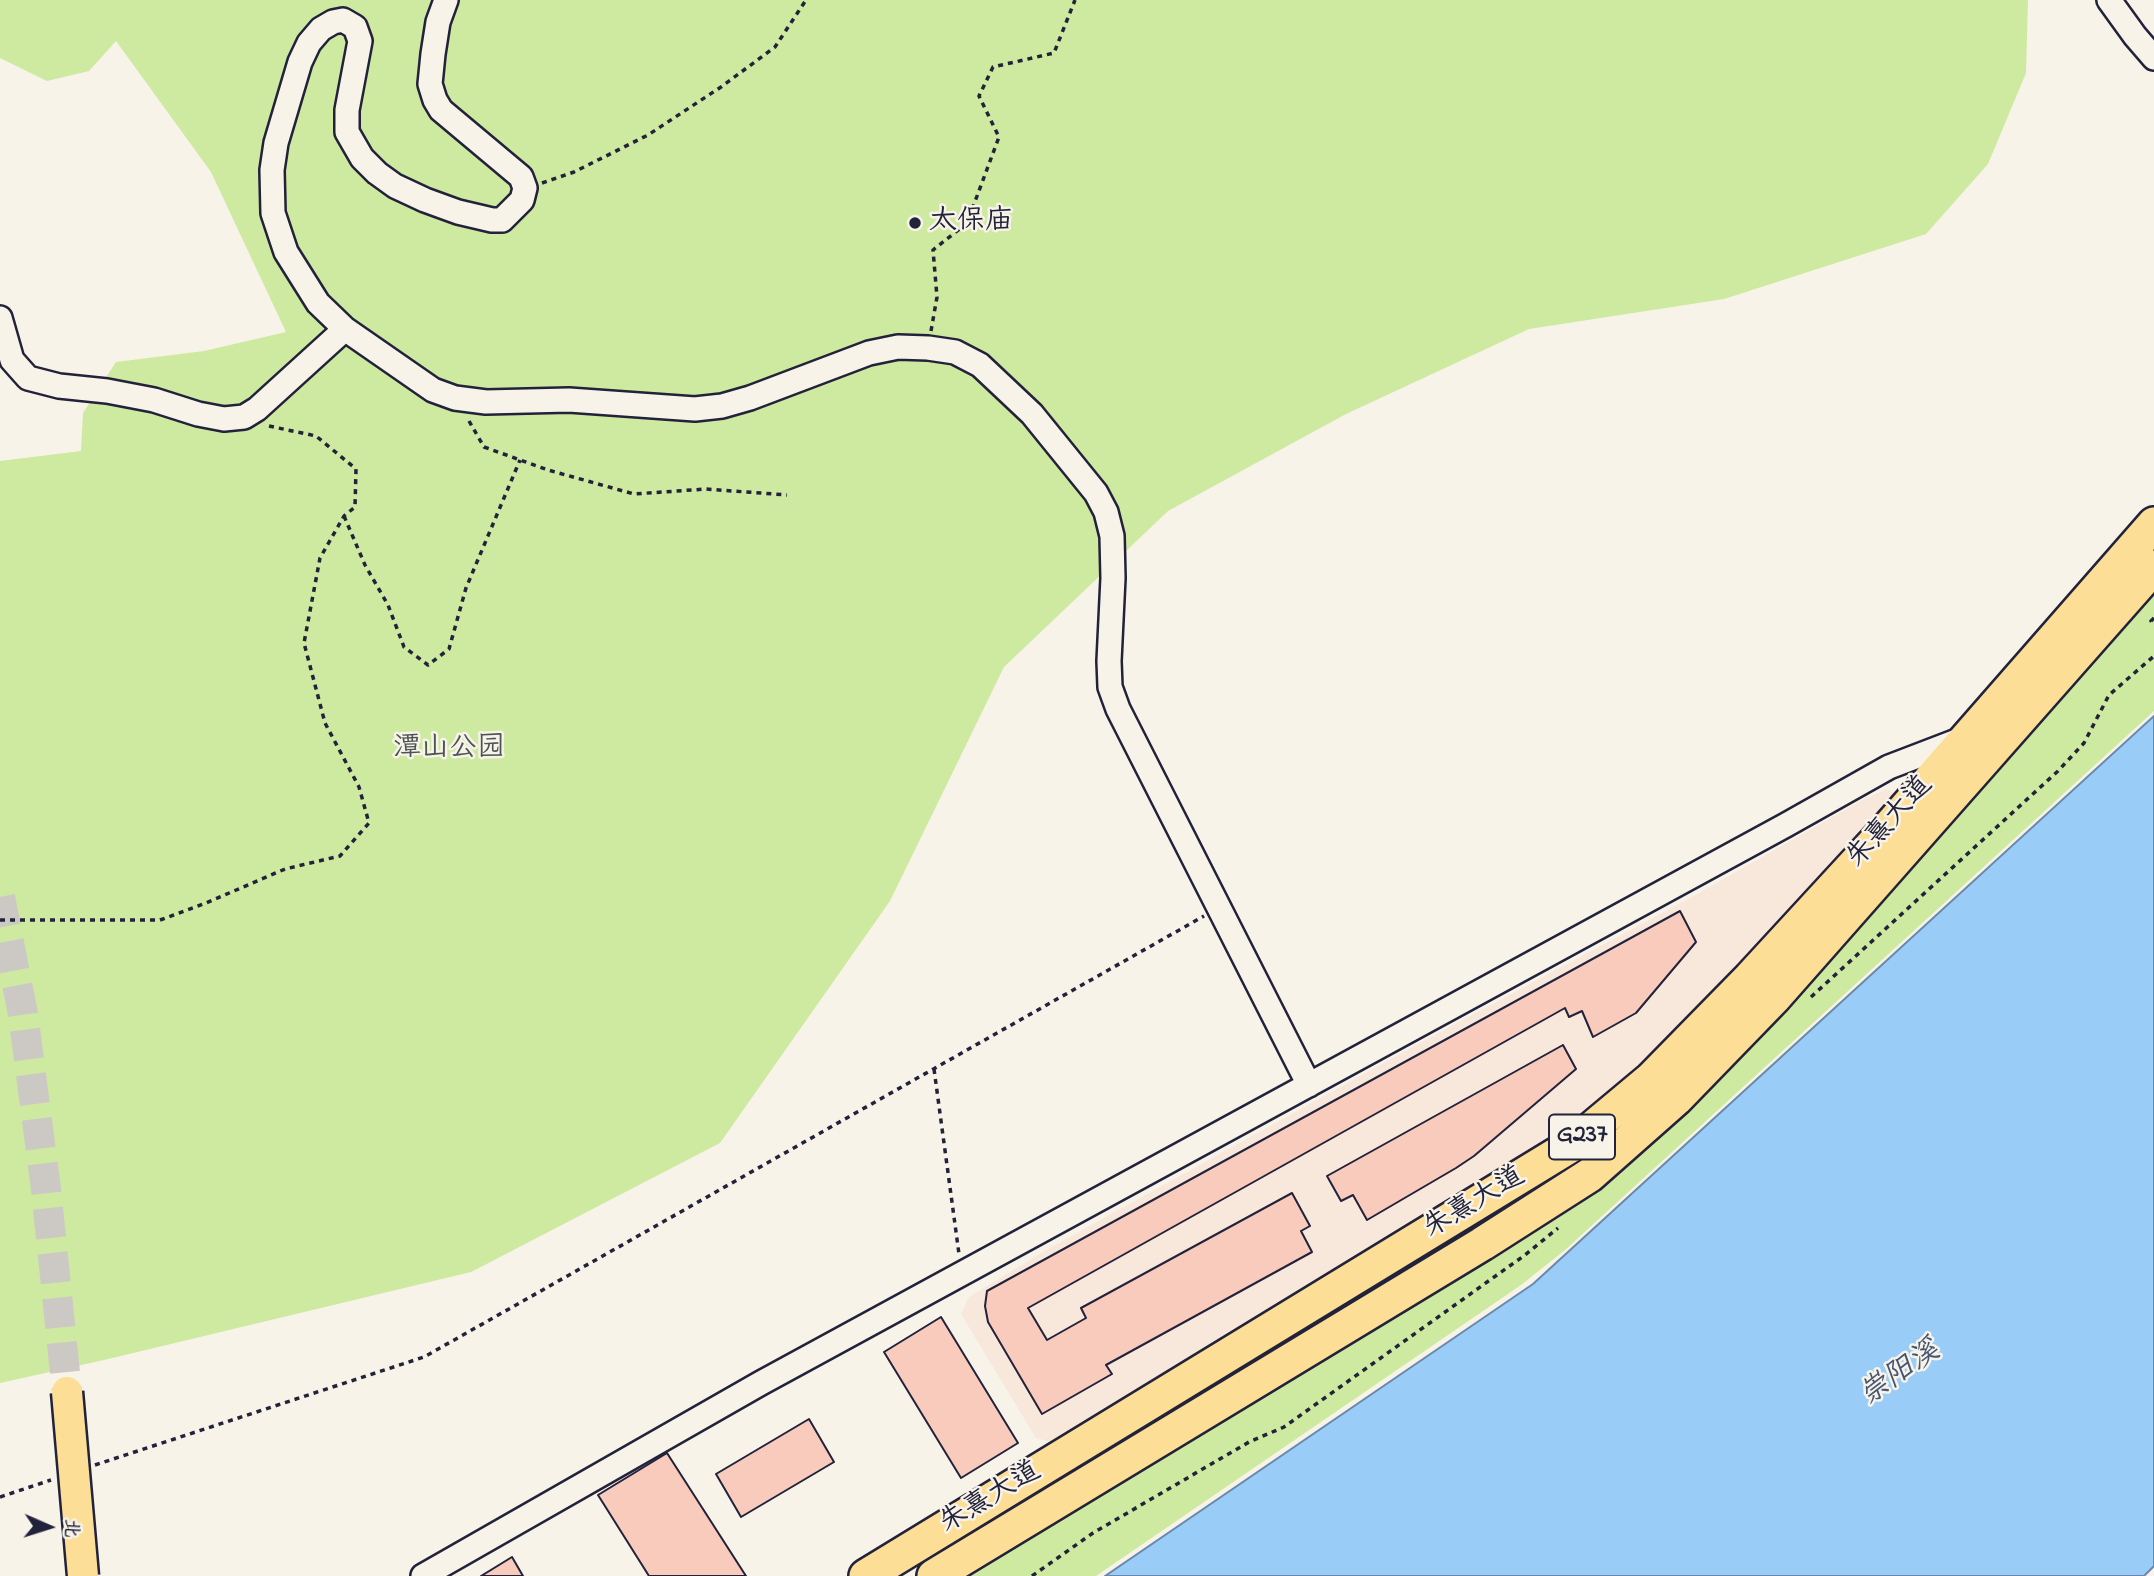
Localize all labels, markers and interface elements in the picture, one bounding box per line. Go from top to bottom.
place label: 太保庙 [929,206,1013,240]
marker: 太保庙 [907,215,923,231]
park label: 潭山公园 [393,733,505,767]
street label: 朱熹大道 [1841,770,1941,876]
road number: G237 [1549,1114,1615,1160]
street label: 朱熹大道 [1418,1161,1532,1247]
water label: 崇阳溪 [1854,1334,1948,1416]
street label: 朱熹大道 [934,1456,1048,1542]
north arrow [14,1492,84,1562]
text: 北 [56,1518,84,1538]

